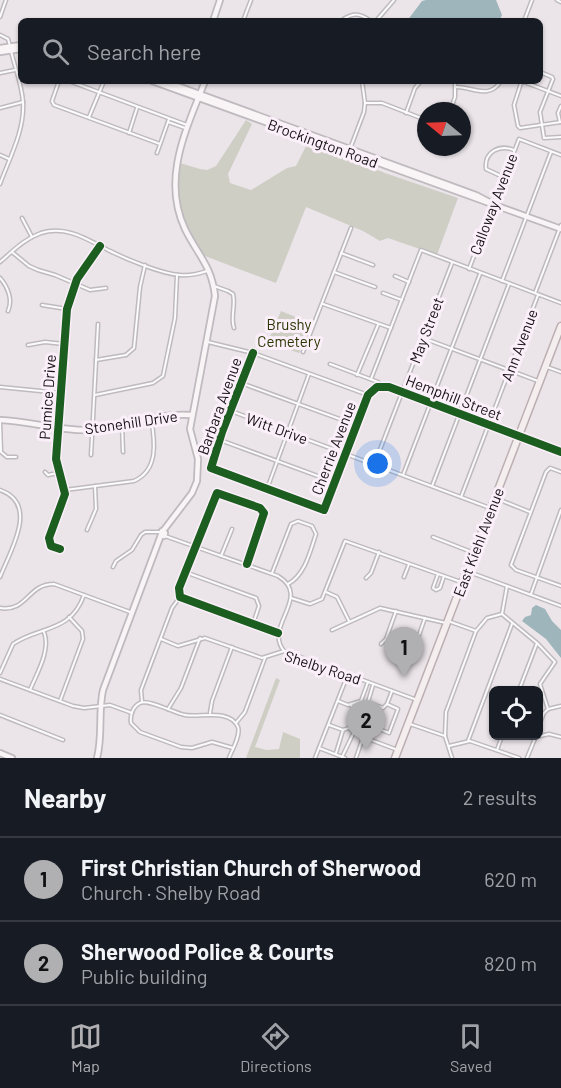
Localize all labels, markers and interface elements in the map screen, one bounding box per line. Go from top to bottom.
search box [18,18,543,84]
icon: search [39,35,72,68]
text: Search here [87,38,201,64]
north arrow [417,102,471,156]
street label: Brockington Road [265,115,381,171]
street label: Calloway Avenue [465,151,521,257]
street label: May Street [405,294,447,366]
street label: Ann Avenue [497,306,541,384]
park label: Brushy Cemetery [257,315,321,350]
street label: Pumice Drive [35,354,59,440]
street label: Barbara Avenue [193,355,245,457]
street label: Hemphill Street [404,370,504,424]
street label: Cherrie Avenue [307,399,359,497]
street label: Stonehill Drive [84,407,178,437]
street label: Witt Drive [244,409,310,447]
your location [363,449,392,478]
street label: East Kiehl Avenue [449,485,507,599]
pin: 1 [384,628,424,677]
street label: Shelby Road [282,646,364,688]
map controls [489,686,543,740]
button: locate [489,686,543,740]
pin: 2 [346,700,386,750]
text: Nearby [24,782,106,813]
text: 2 results [463,785,537,809]
text: First Christian Church of Sherwood [81,854,421,880]
text: 1 [40,867,47,891]
text: 620 m [484,867,537,891]
text: Church · Shelby Road [81,880,261,904]
text: Sherwood Police & Courts [81,938,334,964]
text: 2 [38,951,49,975]
text: 820 m [484,951,537,975]
text: Public building [81,964,207,988]
tab: Map [69,1020,102,1075]
tab: Directions [240,1020,312,1075]
tab: Saved [450,1020,492,1075]

